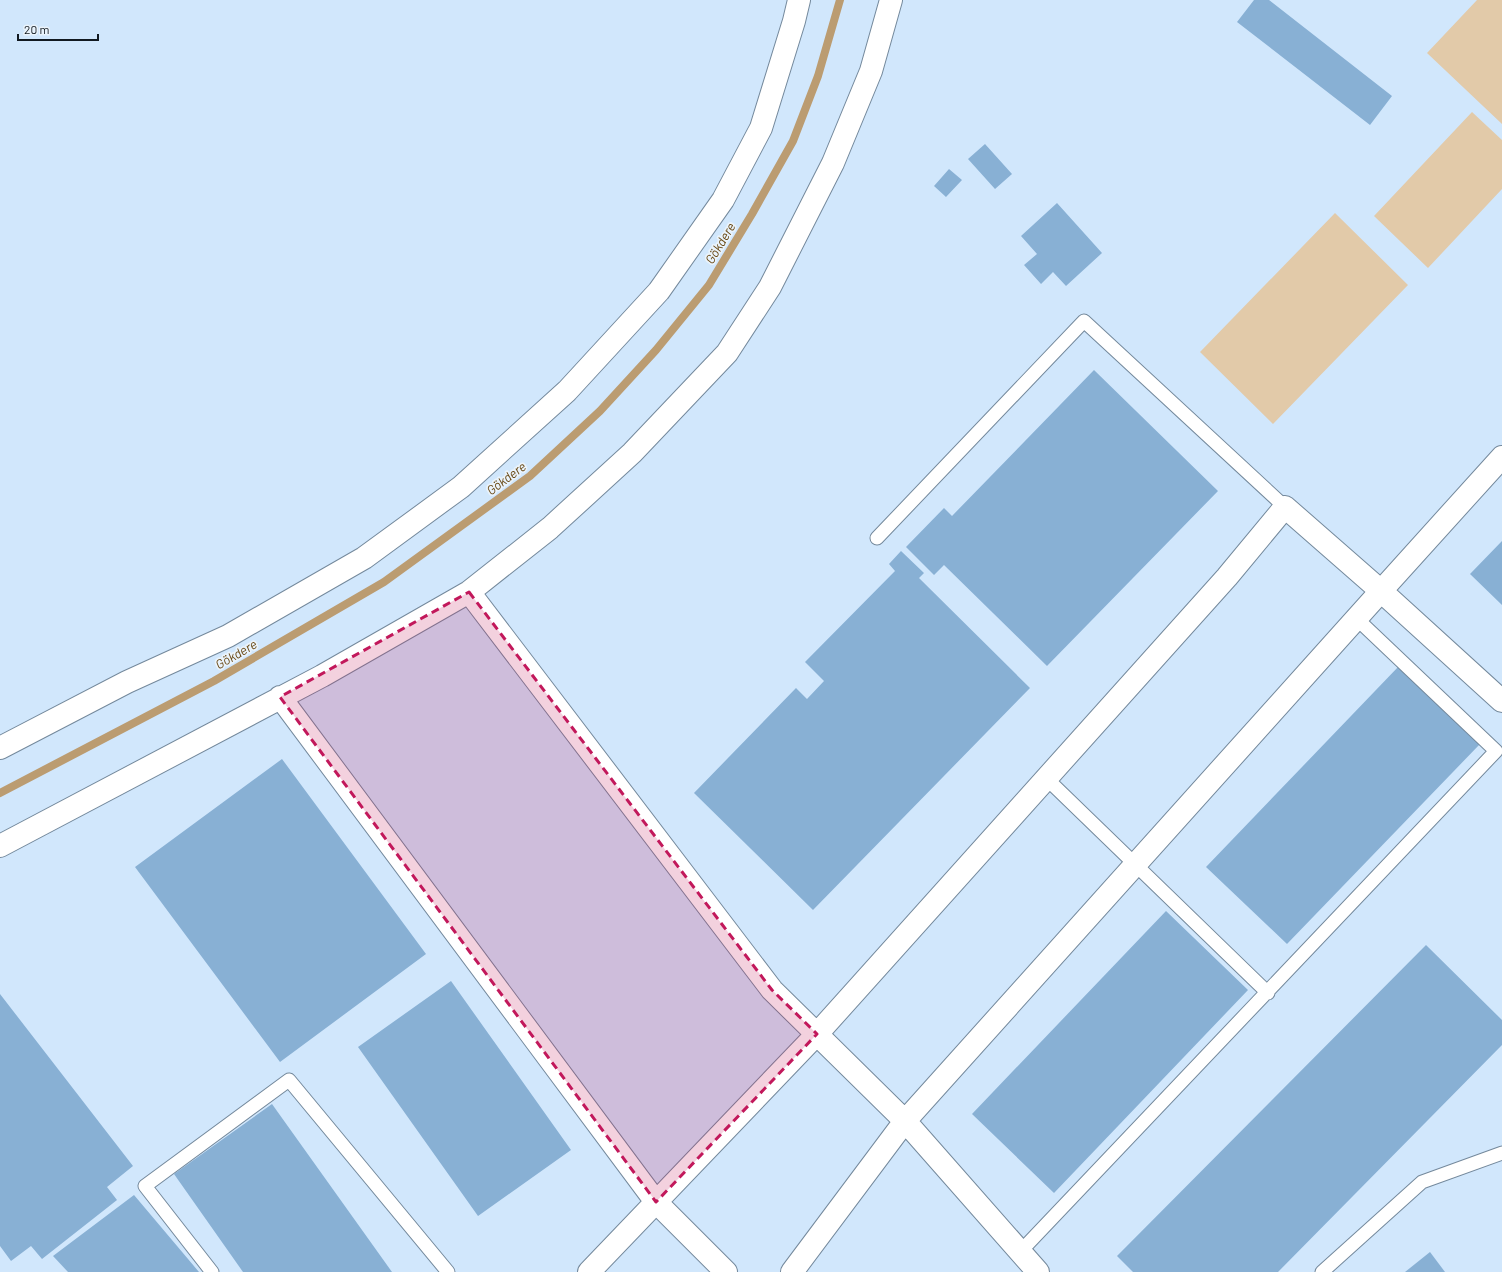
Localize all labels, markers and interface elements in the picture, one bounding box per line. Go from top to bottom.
scale bar [18,16,98,42]
text: 20 m [24,22,50,36]
water label: Gökdere [701,219,739,267]
water label: Gökdere [483,458,529,498]
water label: Gökdere [212,636,260,672]

